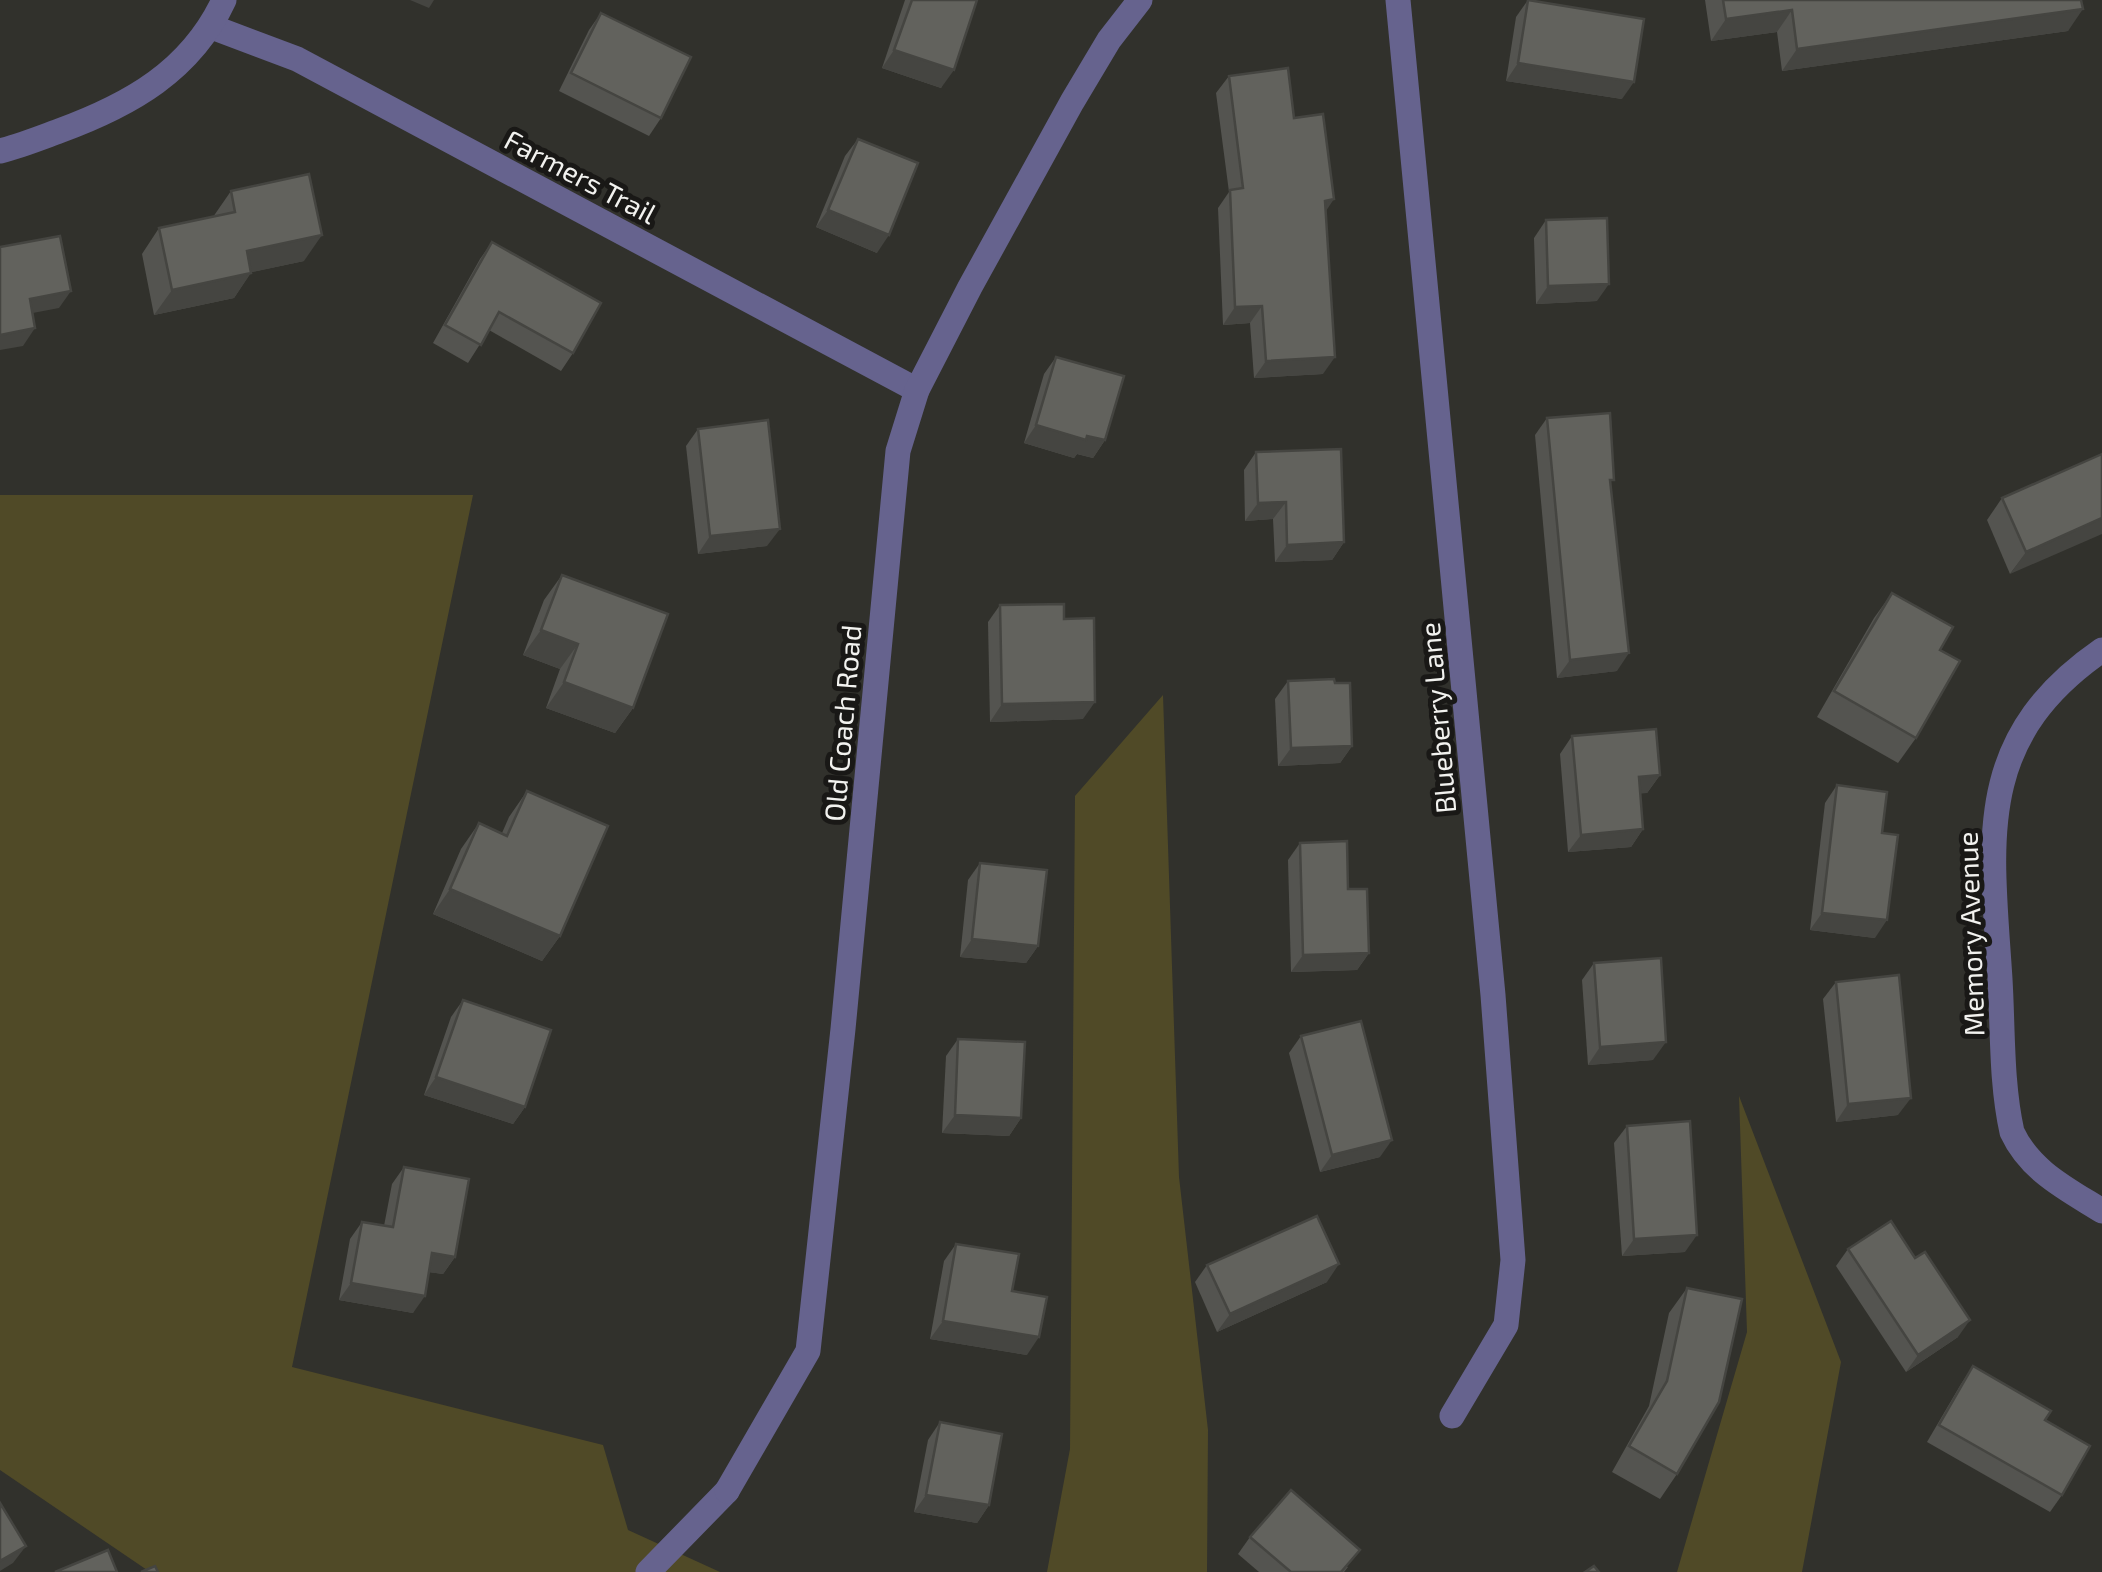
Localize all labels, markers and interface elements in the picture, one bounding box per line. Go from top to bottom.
street label: Farmers Trail [499,122,663,231]
street label: Blueberry Lane [1412,621,1462,815]
street label: Old Coach Road [816,623,868,823]
street label: Memory Avenue [1949,831,1991,1037]

